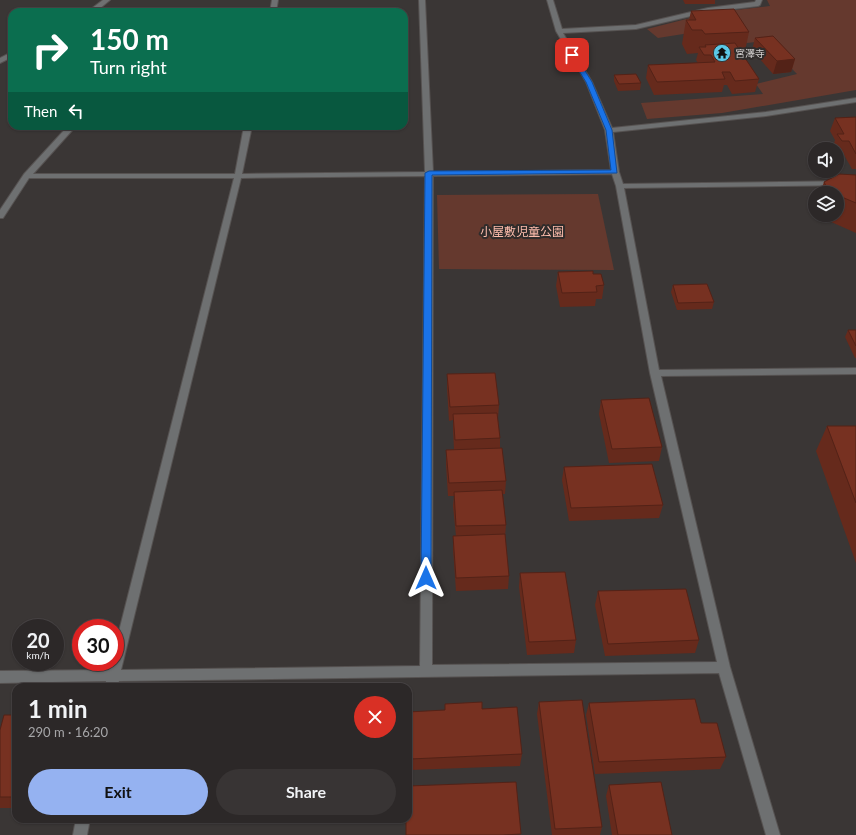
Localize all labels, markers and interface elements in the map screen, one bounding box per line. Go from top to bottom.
text: 150 m [90,22,169,56]
icon: right [24,24,76,76]
pin [555,38,589,72]
temple icon: 宮澤寺 [712,43,732,63]
icon: arrive [561,44,583,66]
place label: 宮澤寺 [735,47,765,59]
text: Turn right [90,56,167,78]
icon: left [65,100,87,122]
text: Then [24,102,57,120]
map controls [808,142,844,222]
button: sound [808,142,844,178]
button: layers [808,186,844,222]
park label: 小屋敷児童公園 [480,224,564,239]
position arrow [405,557,447,599]
speed limit sign: 30 [72,619,124,671]
text: 20 [26,628,50,652]
text: km/h [26,649,50,661]
text: 1 min [28,694,88,723]
button: close [354,696,396,738]
text: 290 m · 16:20 [28,724,108,740]
button: Exit [28,769,208,815]
button: Share [216,769,396,815]

